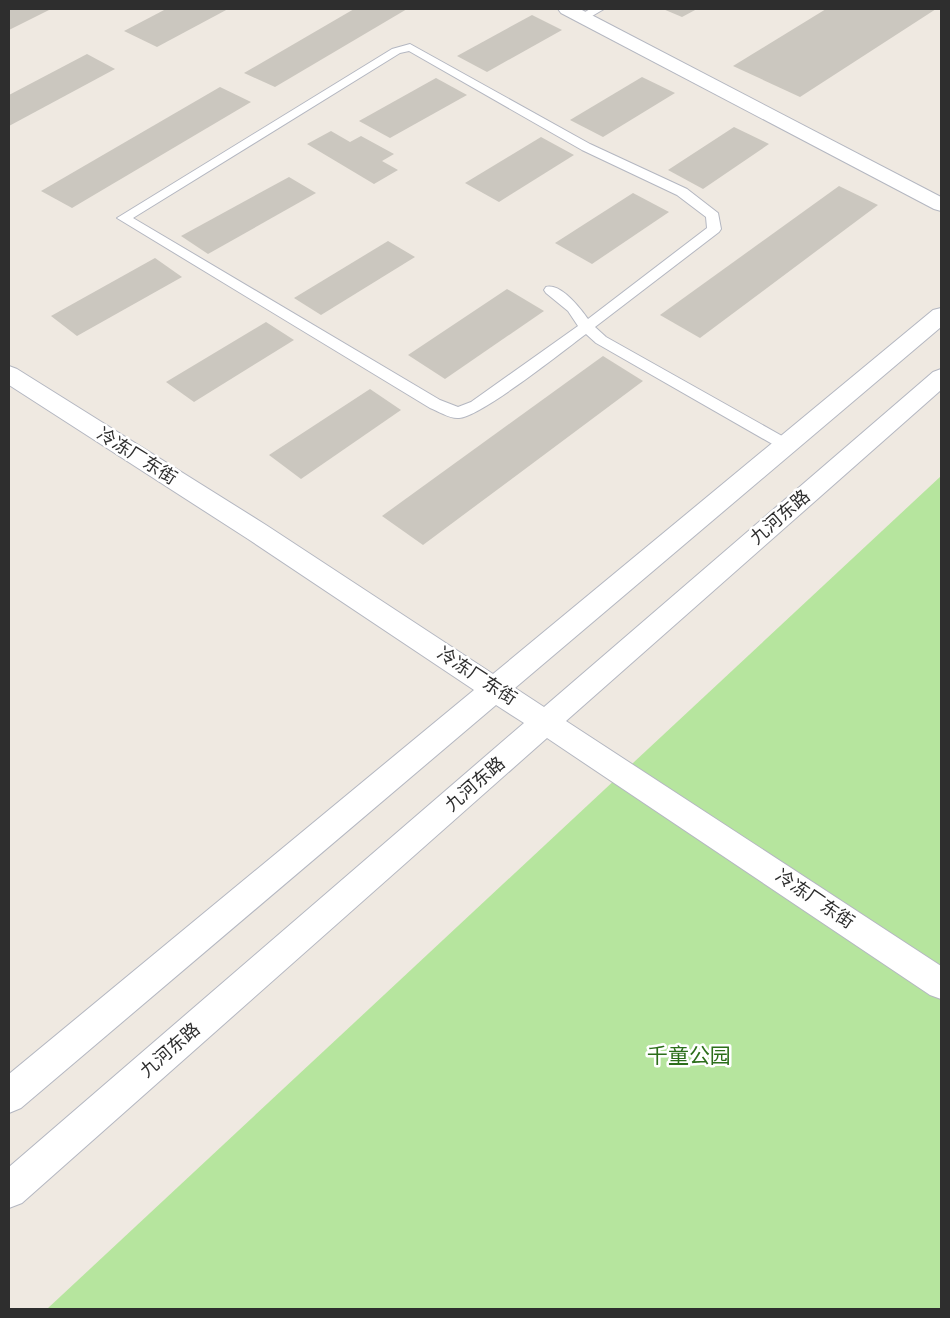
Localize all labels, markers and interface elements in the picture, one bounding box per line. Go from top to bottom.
street label: 冷冻厂东街 [93,423,181,489]
street label: 九河东路 [746,485,814,549]
street label: 冷冻厂东街 [433,642,521,710]
street label: 九河东路 [441,752,509,816]
street label: 冷冻厂东街 [772,865,858,933]
street label: 九河东路 [136,1018,204,1082]
park label: 千童公园 [647,1043,731,1069]

